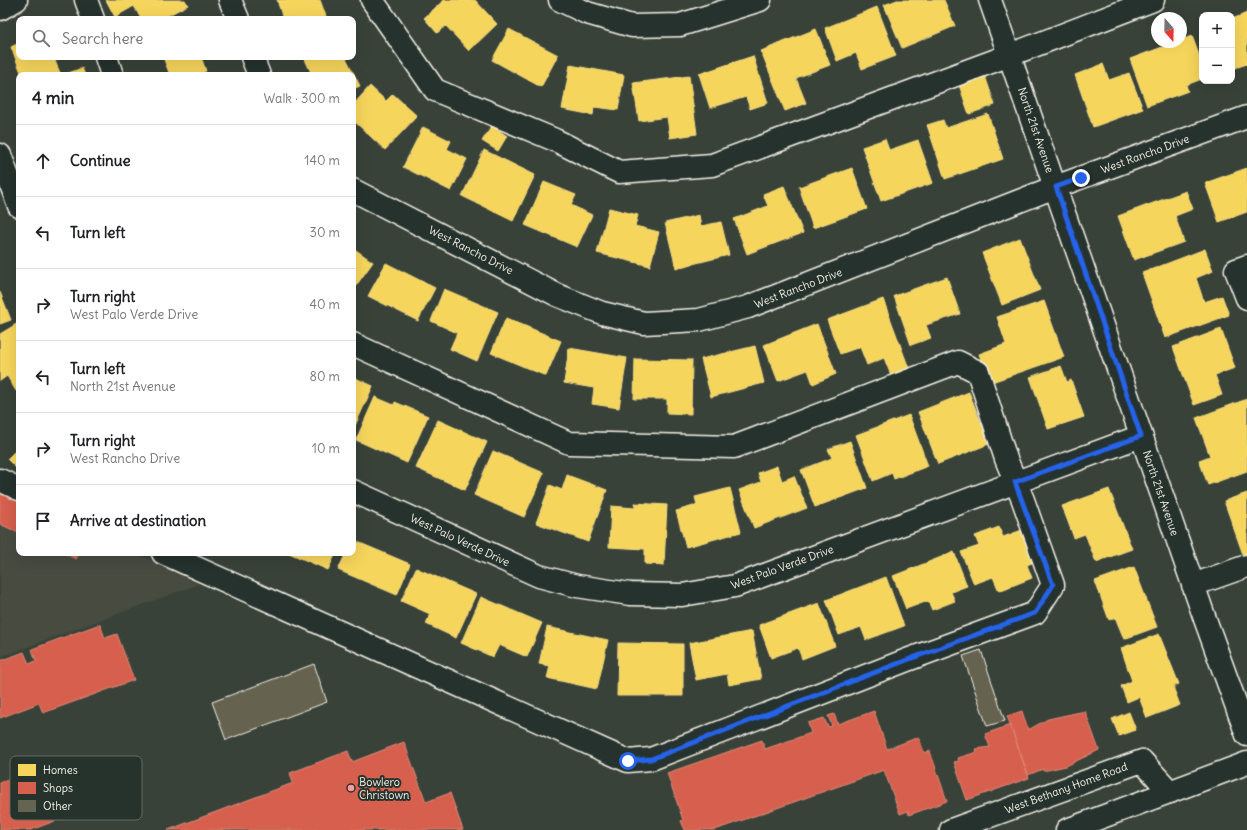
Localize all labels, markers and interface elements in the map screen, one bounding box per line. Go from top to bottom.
north arrow [1151,12,1187,48]
map controls [1199,12,1235,84]
button: + [1199,12,1235,48]
search box [16,16,356,60]
icon: search [30,27,52,49]
text: Search here [62,29,143,48]
button: − [1199,48,1235,84]
street label: North 21st Avenue [1015,85,1057,175]
text: 4 min [32,87,74,109]
text: Walk · 300 m [264,90,340,107]
street label: West Rancho Drive [1099,131,1191,177]
icon: ahead [32,150,54,172]
text: Continue [70,151,131,170]
text: 140 m [304,152,340,169]
route end [1072,169,1090,187]
icon: left [32,222,54,244]
text: Turn left [70,223,125,242]
street label: West Rancho Drive [426,223,516,277]
text: 30 m [310,224,340,241]
street label: West Rancho Drive [752,265,844,311]
text: Turn right [70,287,135,306]
icon: right [32,294,54,316]
text: 40 m [309,296,340,313]
text: West Palo Verde Drive [70,306,198,323]
text: Turn left [70,359,125,378]
icon: left [32,366,54,388]
text: 80 m [309,368,340,385]
text: North 21st Avenue [70,378,176,395]
text: Turn right [70,431,135,450]
icon: right [32,438,54,460]
text: 10 m [312,440,340,457]
street label: North 21st Avenue [1140,448,1182,538]
text: West Rancho Drive [70,450,180,467]
icon: arrive [32,510,54,532]
text: Arrive at destination [70,511,206,530]
street label: West Palo Verde Drive [408,511,512,569]
street label: West Palo Verde Drive [729,542,835,592]
route start [619,752,637,770]
legend [10,756,142,820]
street label: West Bethany Home Road [1003,759,1130,817]
text: Homes [43,763,78,777]
place label: Bowlero Christown [359,775,409,802]
text: Shops [43,781,73,795]
marker: Bowlero Christown [346,783,356,793]
text: Other [43,799,72,813]

